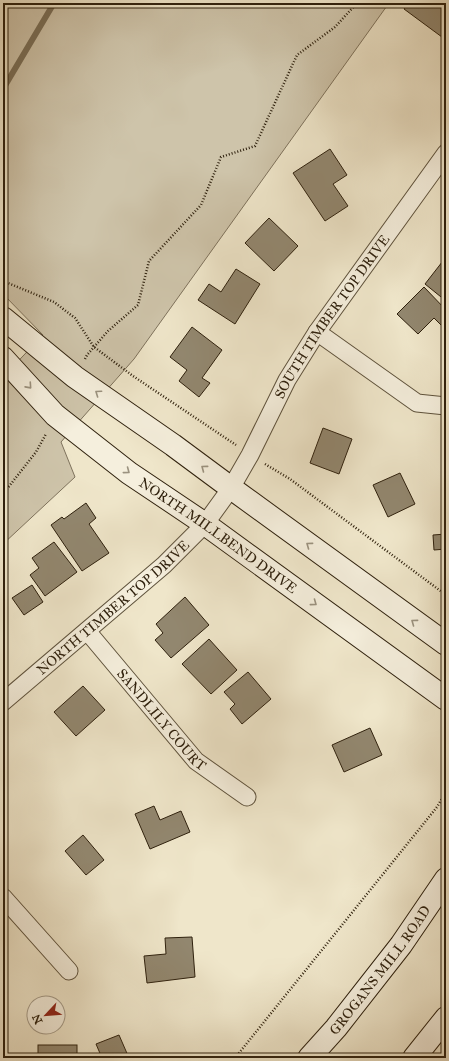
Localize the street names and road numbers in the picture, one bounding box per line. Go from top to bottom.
street label: SOUTH TIMBER TOP DRIVE [271,232,393,402]
street label: NORTH MILLBEND DRIVE [136,474,300,597]
street label: NORTH TIMBER TOP DRIVE [33,537,193,679]
street label: SANDLILY COURT [113,665,210,775]
street label: GROGANS MILL ROAD [326,902,434,1039]

